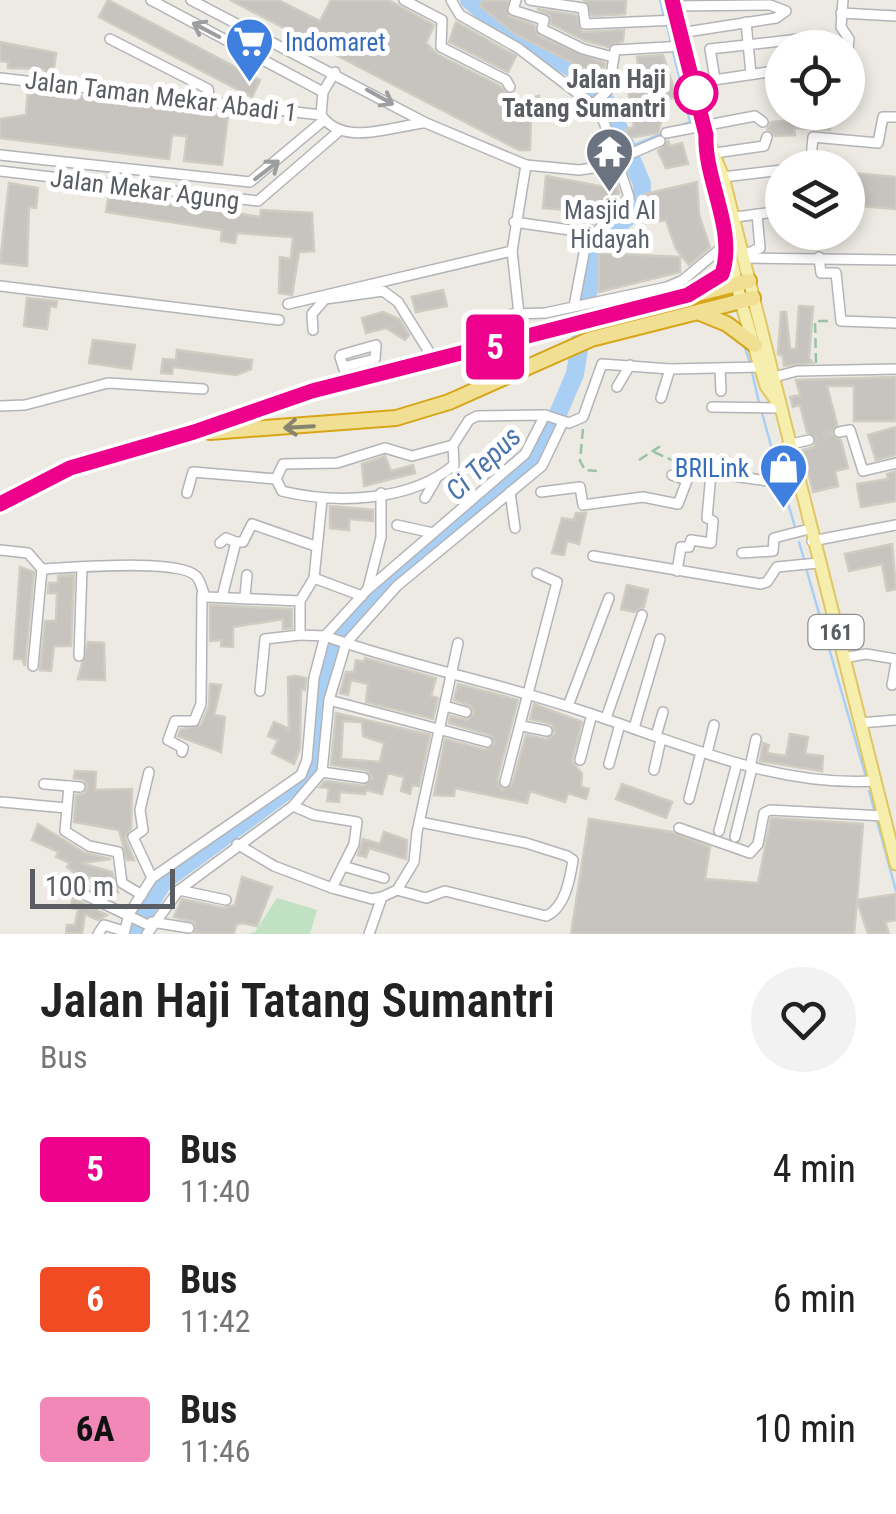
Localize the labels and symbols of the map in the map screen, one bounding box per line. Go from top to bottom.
supermarket icon: Indomaret [224,16,276,84]
one-way arrow [192,19,222,39]
place label: Indomaret [285,28,386,57]
street label: Jalan Taman Mekar Abadi 1 [23,65,298,128]
place label: Jalan Haji Tatang Sumantri [502,65,666,123]
marker: Jalan Haji Tatang Sumantri [675,72,717,114]
one-way arrow [365,88,394,108]
temple icon: Masjid Al Hidayah [584,126,636,194]
one-way arrow [253,160,279,182]
street label: Jalan Mekar Agung [49,164,241,215]
place label: Masjid Al Hidayah [564,196,656,254]
line badge: 5 [462,314,528,380]
one-way arrow [283,418,315,437]
water label: Ci Tepus [439,420,528,507]
shop icon: BRILink [758,442,810,510]
place label: BRILink [675,454,750,483]
road number: 161 [808,615,864,649]
scale bar [30,864,175,908]

